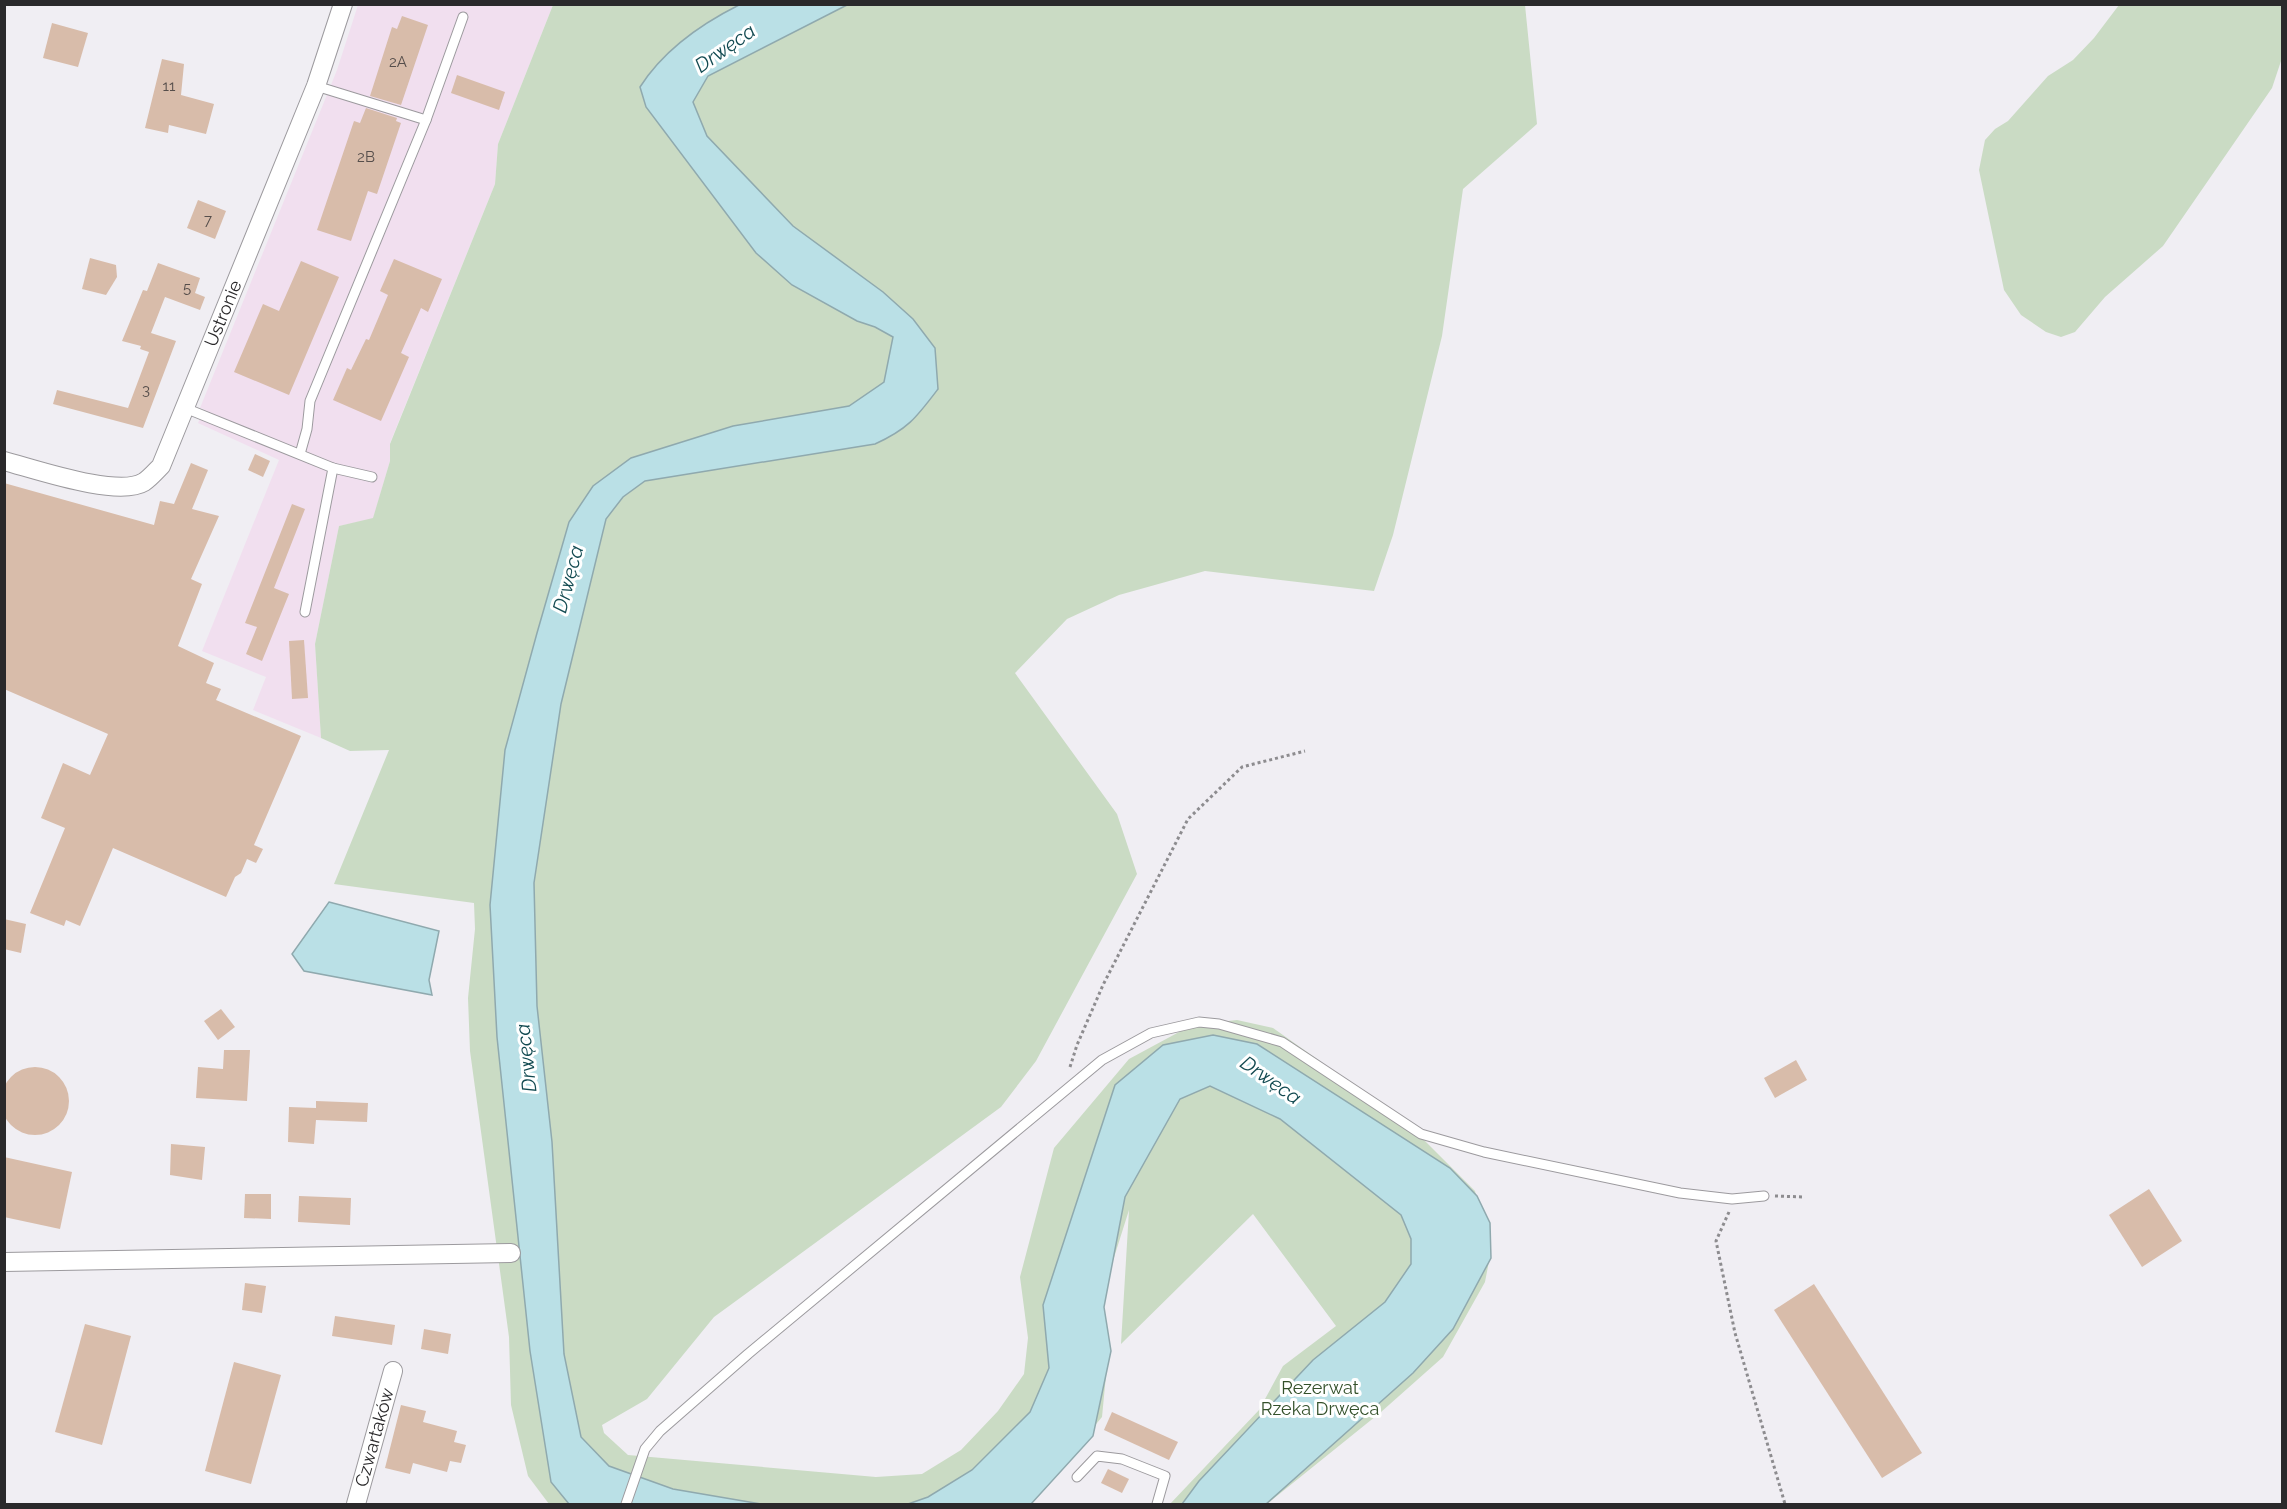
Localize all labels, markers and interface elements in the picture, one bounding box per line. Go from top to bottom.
water label: Drwęca [690,18,760,78]
house number: 2A [389,53,407,71]
house number: 11 [163,77,176,95]
house number: 2B [357,148,375,166]
house number: 7 [204,211,212,229]
street label: Ustronie [200,277,246,350]
house number: 5 [183,279,191,297]
house number: 3 [142,381,150,399]
water label: Drwęca [548,543,588,615]
water label: Drwęca [510,1023,542,1093]
water label: Drwęca [1236,1050,1306,1110]
park label: Rezerwat Rzeka Drwęca [1261,1377,1379,1419]
street label: Czwartaków [350,1385,398,1489]

